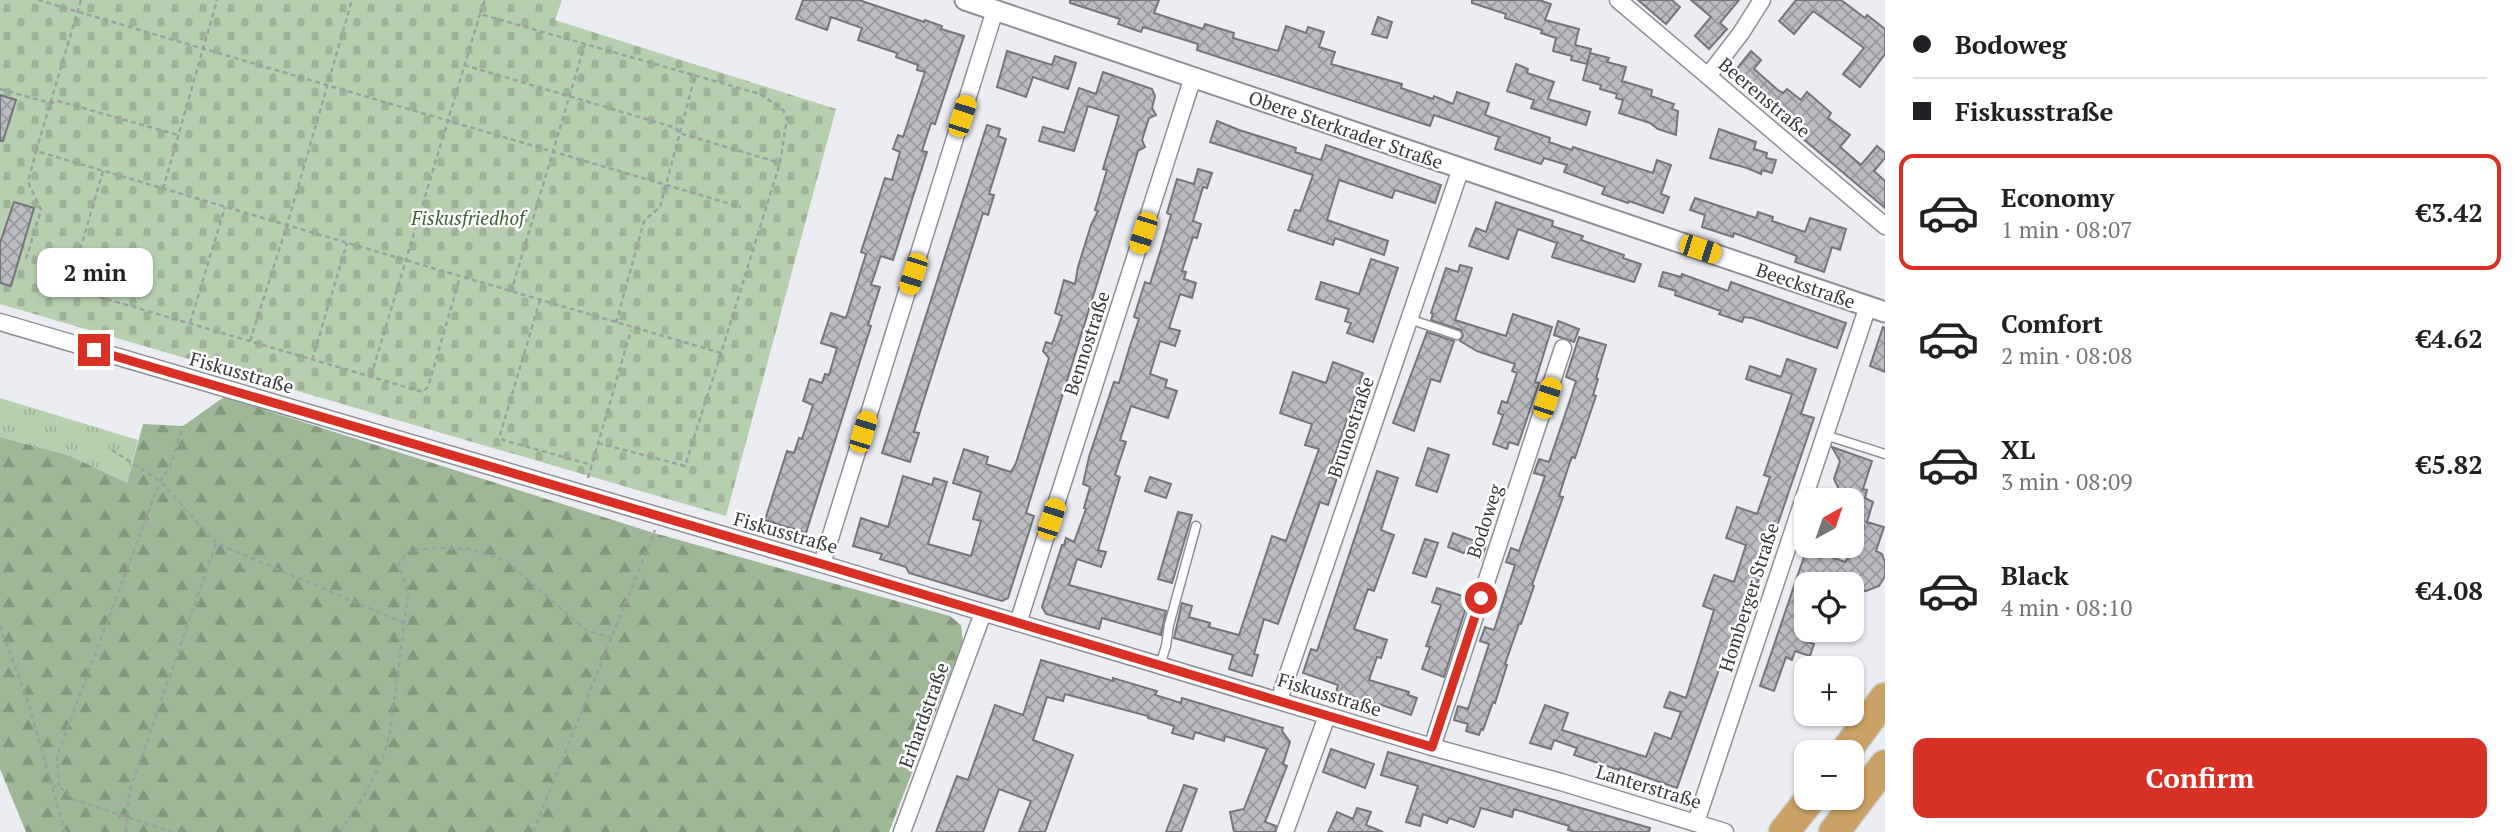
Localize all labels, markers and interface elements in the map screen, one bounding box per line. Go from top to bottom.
text: Bodoweg [1955,27,2067,61]
street label: Beerenstraße [1714,51,1816,143]
street label: Obere Sterkrader Straße [1245,84,1447,174]
car [946,93,979,139]
text: Fiskusstraße [1955,94,2113,128]
text: Economy [2001,180,2114,214]
icon: car [1917,181,1980,244]
text: €3.42 [2417,195,2483,229]
park label: Fiskusfriedhof [410,205,528,230]
car [1127,210,1160,256]
text: 1 min · 08:07 [2001,214,2133,245]
car [1677,233,1724,265]
callout: 2 min [36,248,152,298]
car [897,251,930,297]
street label: Beeckstraße [1753,256,1859,314]
text: 2 min [64,257,126,288]
street label: Bennostraße [1057,288,1115,398]
text: Comfort [2001,306,2103,340]
icon: car [1917,307,1980,370]
text: €4.62 [2417,321,2483,355]
route end [78,334,110,366]
text: 2 min · 08:08 [2001,340,2133,371]
street label: Fiskusstraße [187,345,297,399]
street label: Brunostraße [1321,373,1379,481]
car [1531,375,1564,421]
car [847,409,880,455]
text: XL [2001,432,2035,466]
icon: car [1917,433,1980,496]
text: €5.82 [2417,447,2483,481]
text: 3 min · 08:09 [2001,466,2133,497]
street label: Bodoweg [1460,480,1508,561]
north arrow [1794,488,1864,558]
map controls [1794,488,1864,810]
car [1035,496,1068,542]
street label: Fiskusstraße [731,505,841,559]
street label: Homberger Straße [1712,519,1784,675]
text: Black [2001,558,2069,592]
icon: car [1917,559,1980,622]
button: locate [1794,572,1864,642]
text: €4.08 [2417,573,2483,607]
route start [1465,582,1497,614]
text: 4 min · 08:10 [2001,592,2133,623]
button: + [1794,656,1864,726]
street label: Erhardstraße [892,659,954,771]
street label: Fiskusstraße [1275,666,1385,722]
button: Confirm [1913,738,2487,818]
button: − [1794,740,1864,810]
street label: Lanterstraße [1593,758,1705,814]

